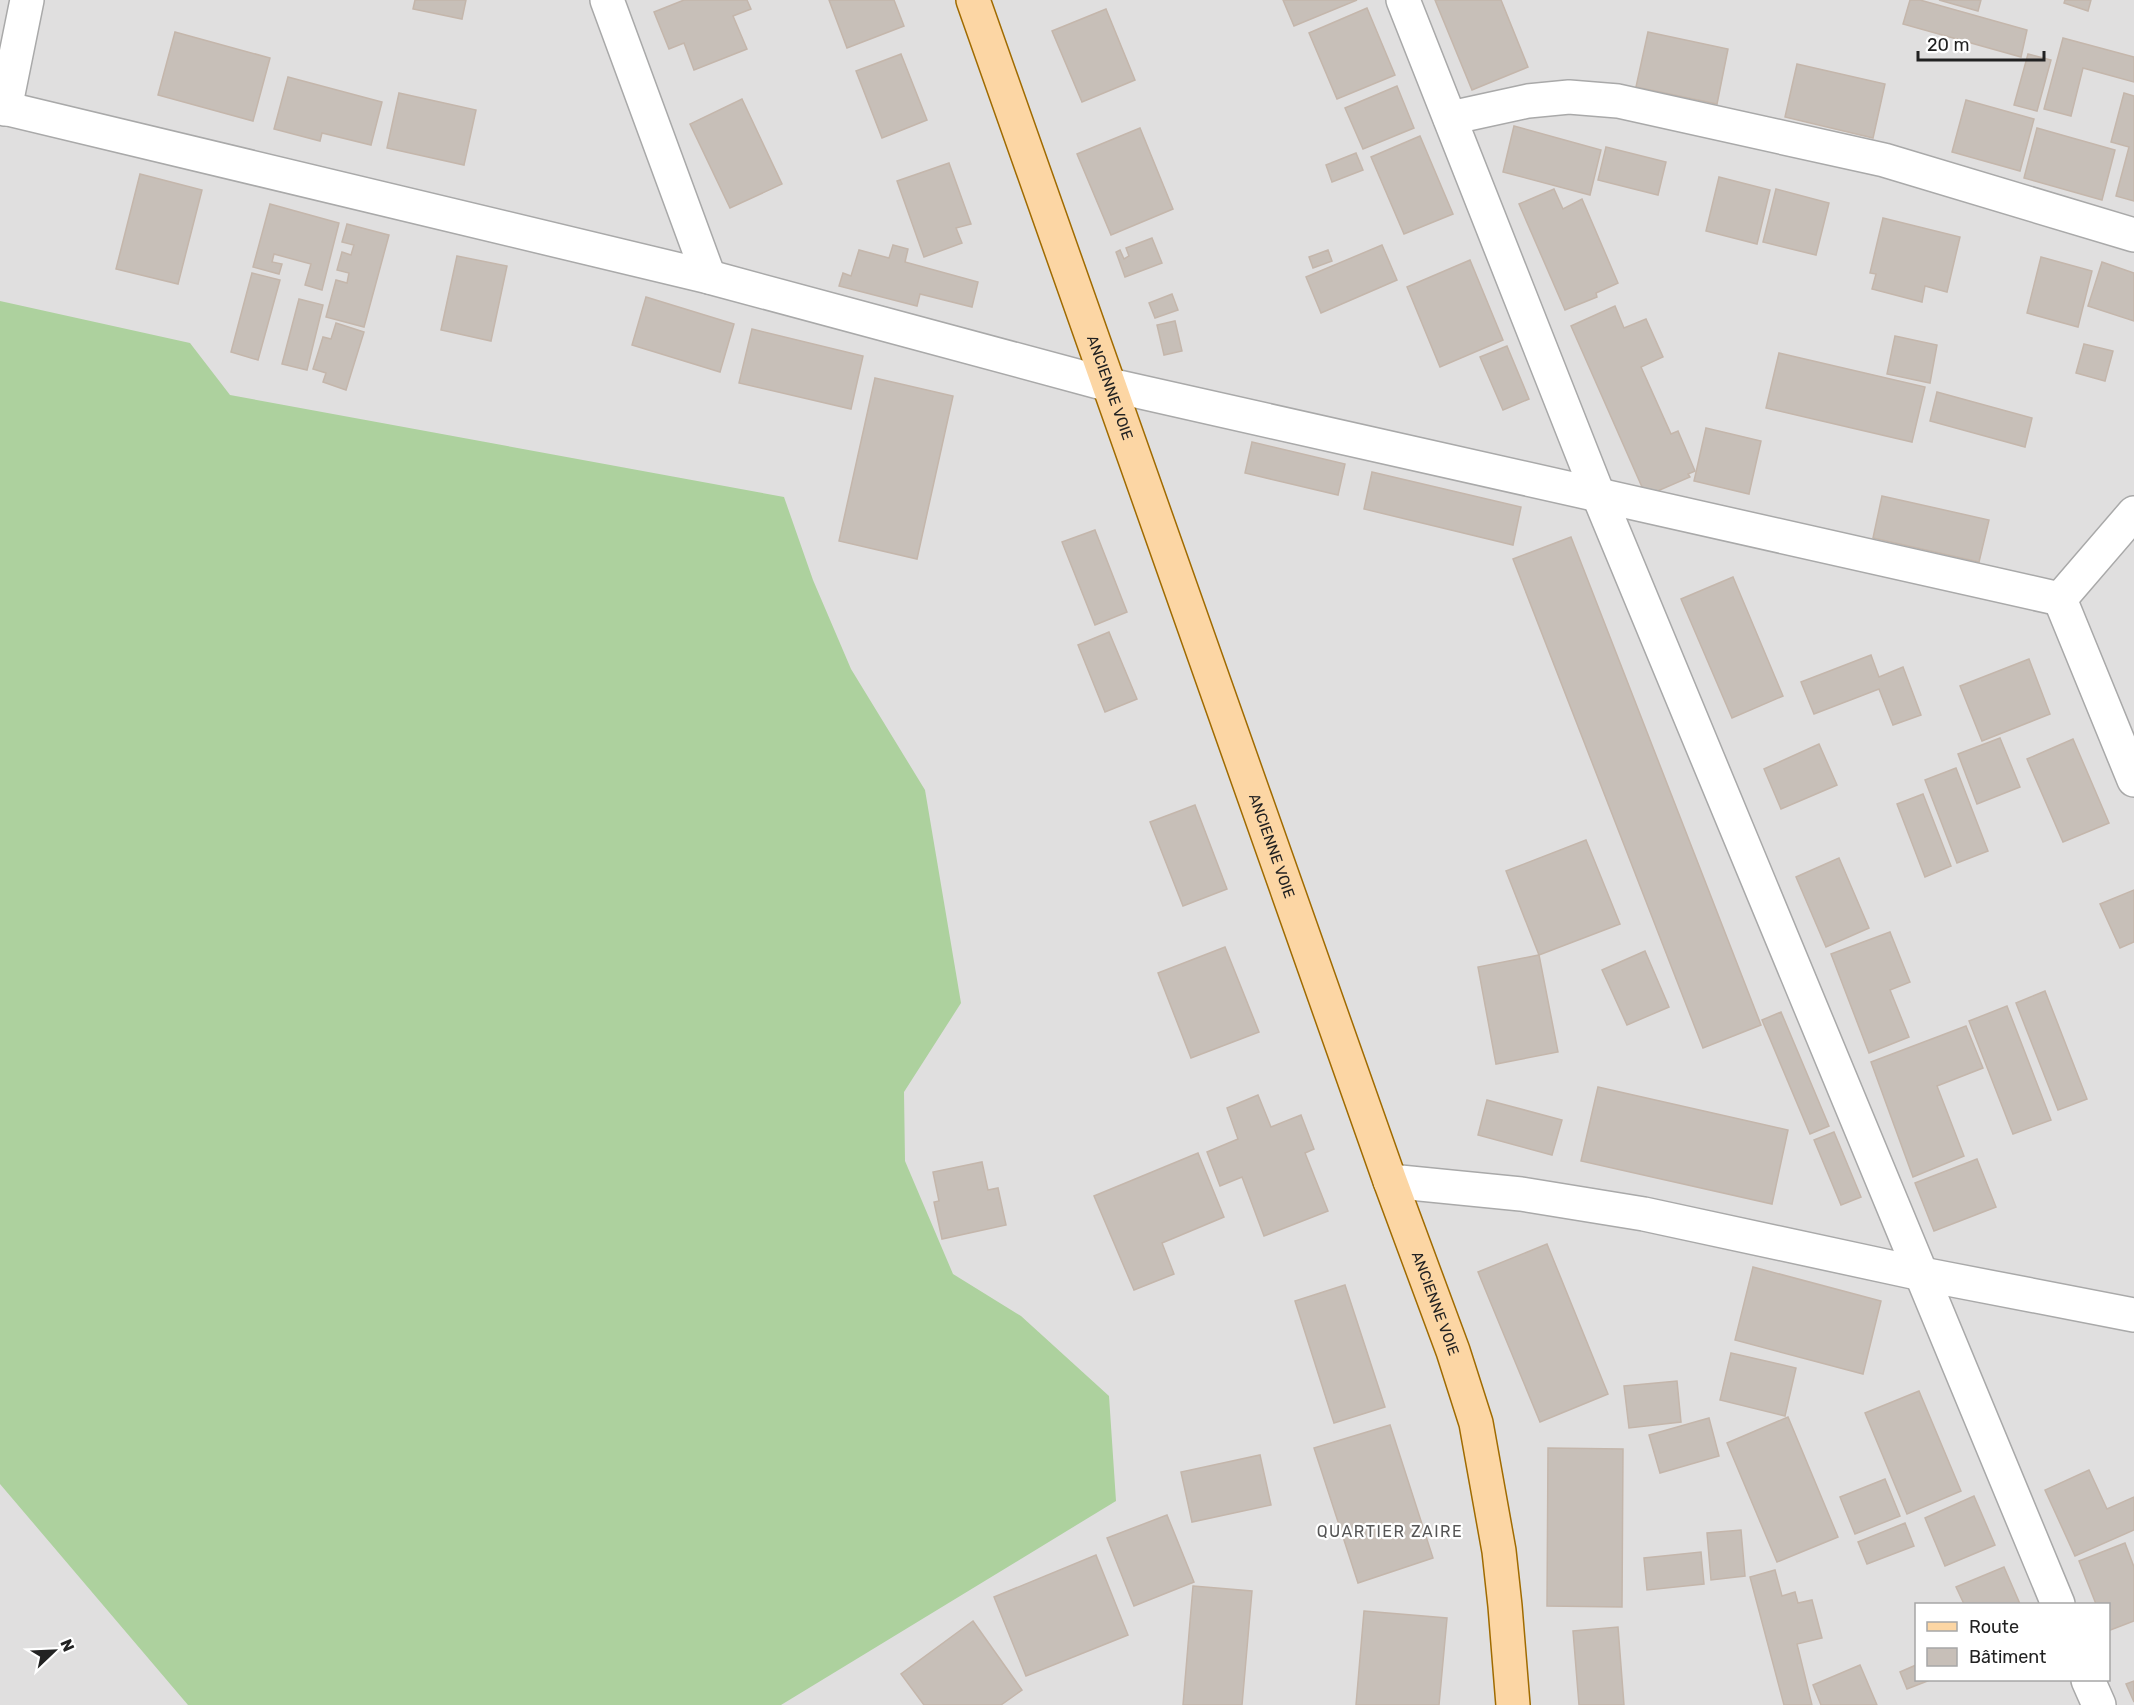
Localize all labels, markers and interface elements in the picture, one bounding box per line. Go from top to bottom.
scale bar [1918,24,2044,62]
text: 20 m [1927,34,1969,56]
street label: ANCIENNE VOIE [1083,333,1137,442]
street label: ANCIENNE VOIE [1245,791,1298,901]
street label: ANCIENNE VOIE [1408,1249,1463,1358]
district label: QUARTIER ZAIRE [1317,1522,1463,1541]
legend [1915,1603,2110,1681]
text: Route [1969,1616,2019,1638]
north arrow [24,1621,84,1681]
text: N [56,1636,78,1654]
text: Bâtiment [1969,1646,2046,1668]

